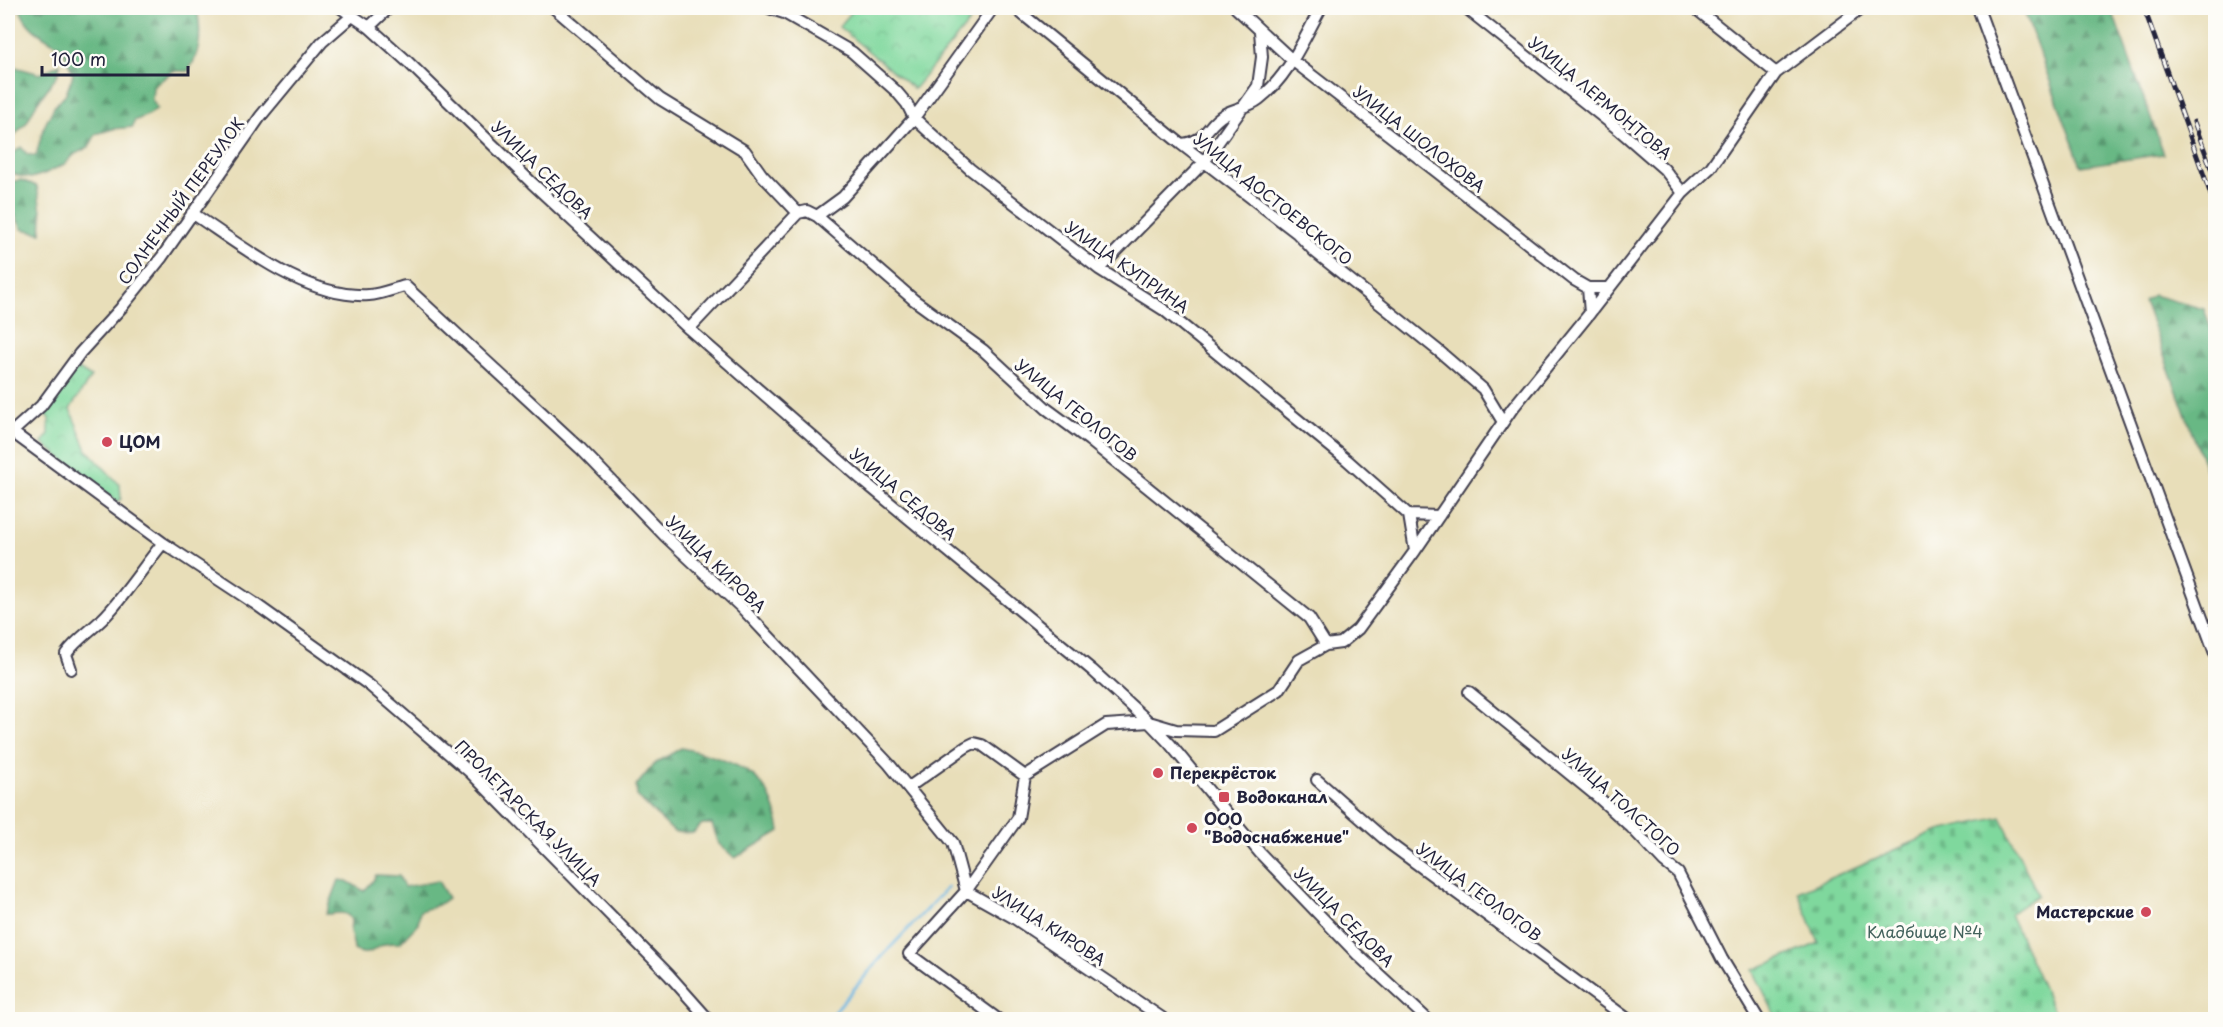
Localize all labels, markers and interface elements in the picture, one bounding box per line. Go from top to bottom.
street label: УЛИЦА ЛЕРМОНТОВА [1524,30,1678,165]
scale bar [42,39,188,77]
text: 100 m [51,45,106,72]
street label: УЛИЦА ШОЛОХОВА [1349,79,1491,198]
street label: СОЛНЕЧНЫЙ ПЕРЕУЛОК [111,112,249,289]
street label: УЛИЦА СЕДОВА [487,115,599,224]
street label: УЛИЦА ДОСТОЕВСКОГО [1189,126,1358,270]
street label: УЛИЦА КУПРИНА [1061,214,1194,318]
street label: УЛИЦА ГЕОЛОГОВ [1010,352,1143,466]
place label: ЦОМ [119,429,161,453]
marker: ЦОМ [100,435,114,449]
street label: УЛИЦА СЕДОВА [845,441,962,545]
street label: УЛИЦА КИРОВА [661,509,772,618]
street label: ПРОЛЕТАРСКАЯ УЛИЦА [450,734,607,891]
street label: УЛИЦА ТОЛСТОГО [1557,742,1686,861]
place label: Перекрёсток [1170,760,1277,784]
marker: Перекрёсток [1151,766,1165,780]
place label: Водоканал [1236,784,1328,808]
marker: Водоканал [1217,790,1231,804]
place label: ООО "Водоснабжение" [1204,806,1349,848]
marker: ООО "Водоснабжение" [1185,821,1199,835]
street label: УЛИЦА ГЕОЛОГОВ [1412,836,1547,946]
street label: УЛИЦА СЕДОВА [1289,861,1400,972]
street label: УЛИЦА КИРОВА [988,879,1111,971]
place label: Мастерские [2036,899,2134,923]
marker: Мастерские [2139,905,2153,919]
park label: Кладбище №4 [1867,919,1983,943]

